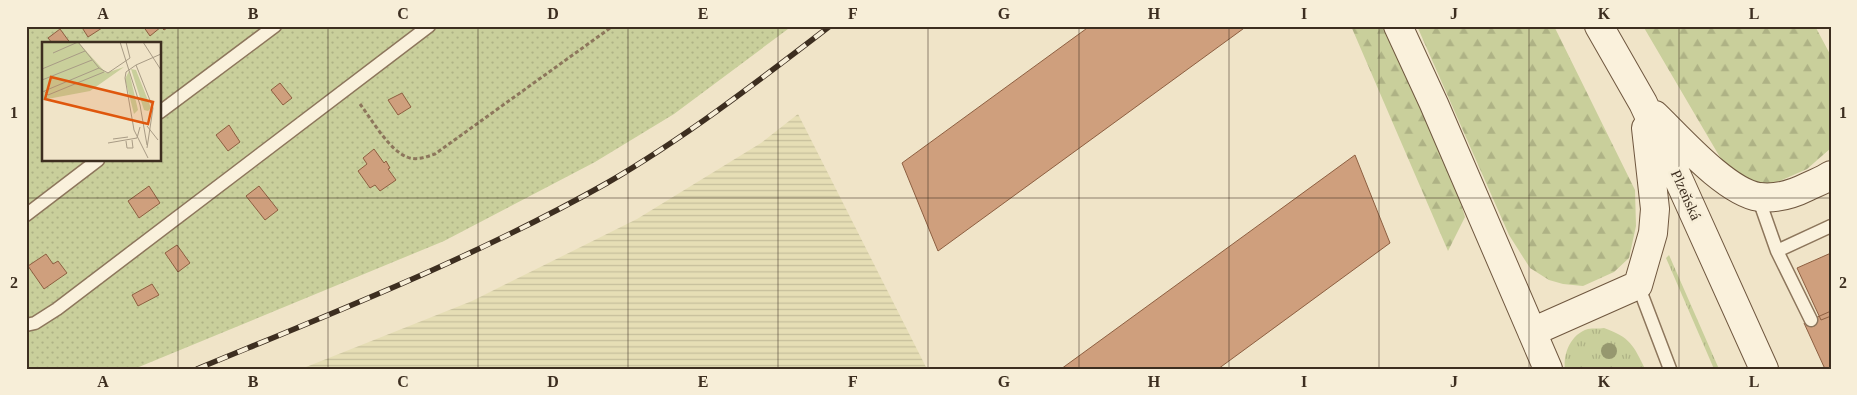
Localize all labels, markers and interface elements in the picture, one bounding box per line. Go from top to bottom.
text: A [97,5,109,22]
text: B [248,5,259,22]
text: C [397,5,409,22]
text: D [547,5,559,22]
text: E [698,5,708,22]
text: F [848,5,858,22]
text: G [998,5,1011,22]
text: H [1148,5,1161,22]
text: I [1301,5,1307,22]
text: J [1450,5,1458,22]
text: K [1598,5,1611,22]
text: L [1749,5,1759,22]
inset map [42,42,161,161]
text: 1 [10,104,18,121]
text: 1 [1839,104,1847,121]
street label: Plzeňská [1668,167,1704,223]
text: 2 [10,274,18,291]
text: 2 [1839,274,1847,291]
text: A [97,373,109,390]
text: B [248,373,259,390]
text: C [397,373,409,390]
text: D [547,373,559,390]
text: E [698,373,708,390]
text: F [848,373,858,390]
text: G [998,373,1011,390]
text: H [1148,373,1161,390]
text: I [1301,373,1307,390]
text: J [1450,373,1458,390]
text: K [1598,373,1611,390]
text: L [1749,373,1759,390]

